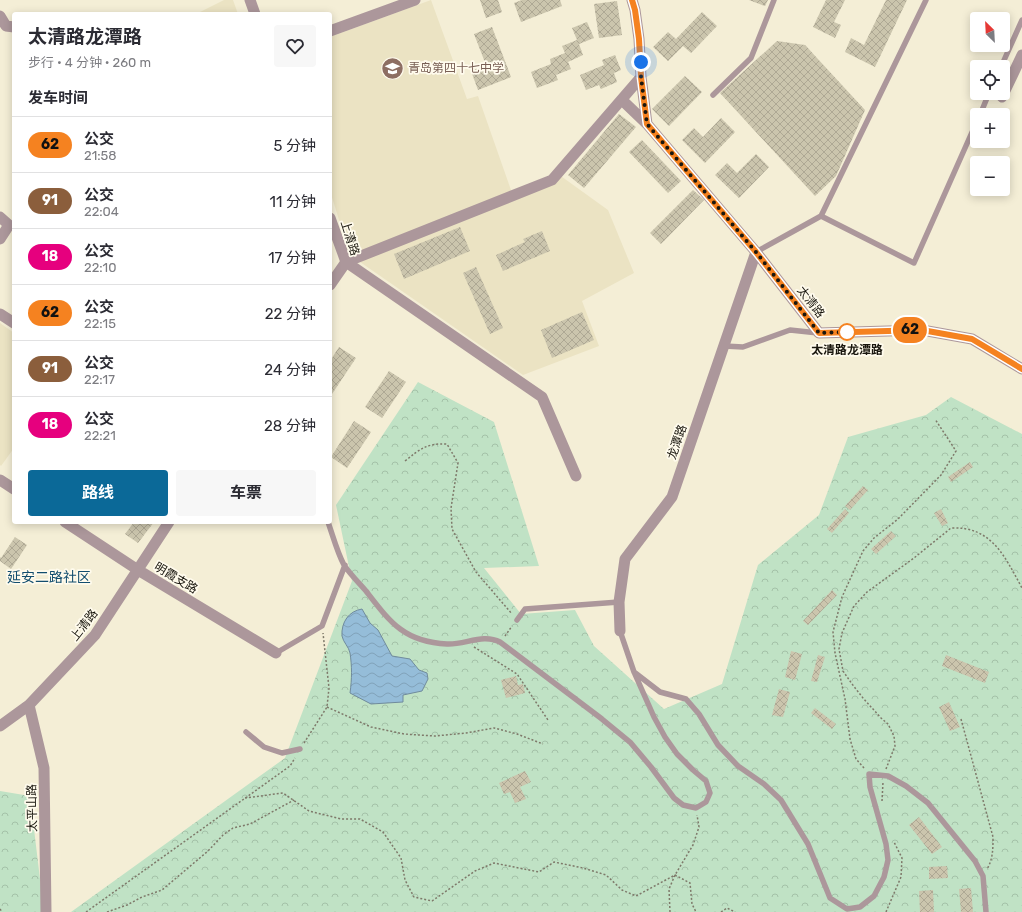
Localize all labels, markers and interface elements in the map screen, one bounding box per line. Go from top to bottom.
north arrow [970,12,1010,52]
map controls [970,12,1010,196]
text: 太清路龙潭路 [28,25,142,48]
button: heart [274,25,316,67]
your location [631,52,651,72]
text: 步行 · 4 分钟 · 260 m [28,55,151,70]
school or university icon: 青岛第四十七中学 [380,55,406,81]
button: locate [970,60,1010,100]
place label: 青岛第四十七中学 [408,61,504,75]
text: 发车时间 [28,89,88,107]
button: + [970,108,1010,148]
text: 公交 [84,130,114,148]
text: 62 [41,136,59,153]
text: 5 分钟 [273,137,316,155]
text: 21:58 [84,148,117,163]
button: − [970,156,1010,196]
text: 公交 [84,186,114,204]
text: 91 [42,192,58,209]
text: 11 分钟 [269,193,316,211]
text: 22:04 [84,204,119,219]
street label: 上清路 [338,219,362,257]
text: 公交 [84,242,114,260]
text: 18 [42,248,58,265]
text: 17 分钟 [268,249,316,267]
text: 22:10 [84,260,116,275]
street label: 太清路 [794,284,828,320]
text: 公交 [84,298,114,316]
text: 62 [41,304,59,321]
text: 22 分钟 [265,305,316,323]
text: 22:15 [84,316,116,331]
line badge: 62 [892,317,928,343]
text: 62 [901,321,919,338]
marker: 太清路龙潭路 [838,323,856,341]
place label: 太清路龙潭路 [811,343,883,357]
text: 公交 [84,354,114,372]
text: 91 [42,360,58,377]
text: 24 分钟 [264,361,316,379]
text: 22:17 [84,372,115,387]
text: 公交 [84,410,114,428]
text: 18 [42,416,58,433]
text: 28 分钟 [264,417,316,435]
street label: 龙潭路 [665,423,689,461]
text: 22:21 [84,428,116,443]
button: 路线 [28,470,168,516]
button: 车票 [176,470,316,516]
street label: 明霞支路 [152,560,200,596]
district label: 延安二路社区 [7,569,91,586]
street label: 上清路 [67,607,101,643]
street label: 太平山路 [25,784,39,832]

